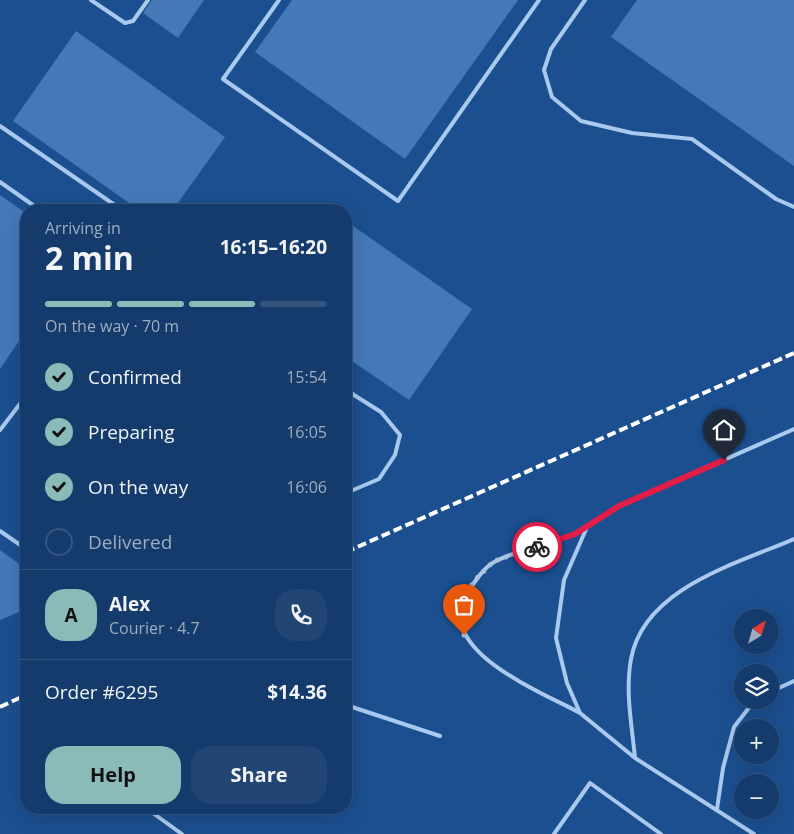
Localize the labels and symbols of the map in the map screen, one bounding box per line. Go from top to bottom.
pin [703,409,745,460]
courier [512,522,562,572]
pin [443,584,485,635]
north arrow [734,609,779,654]

